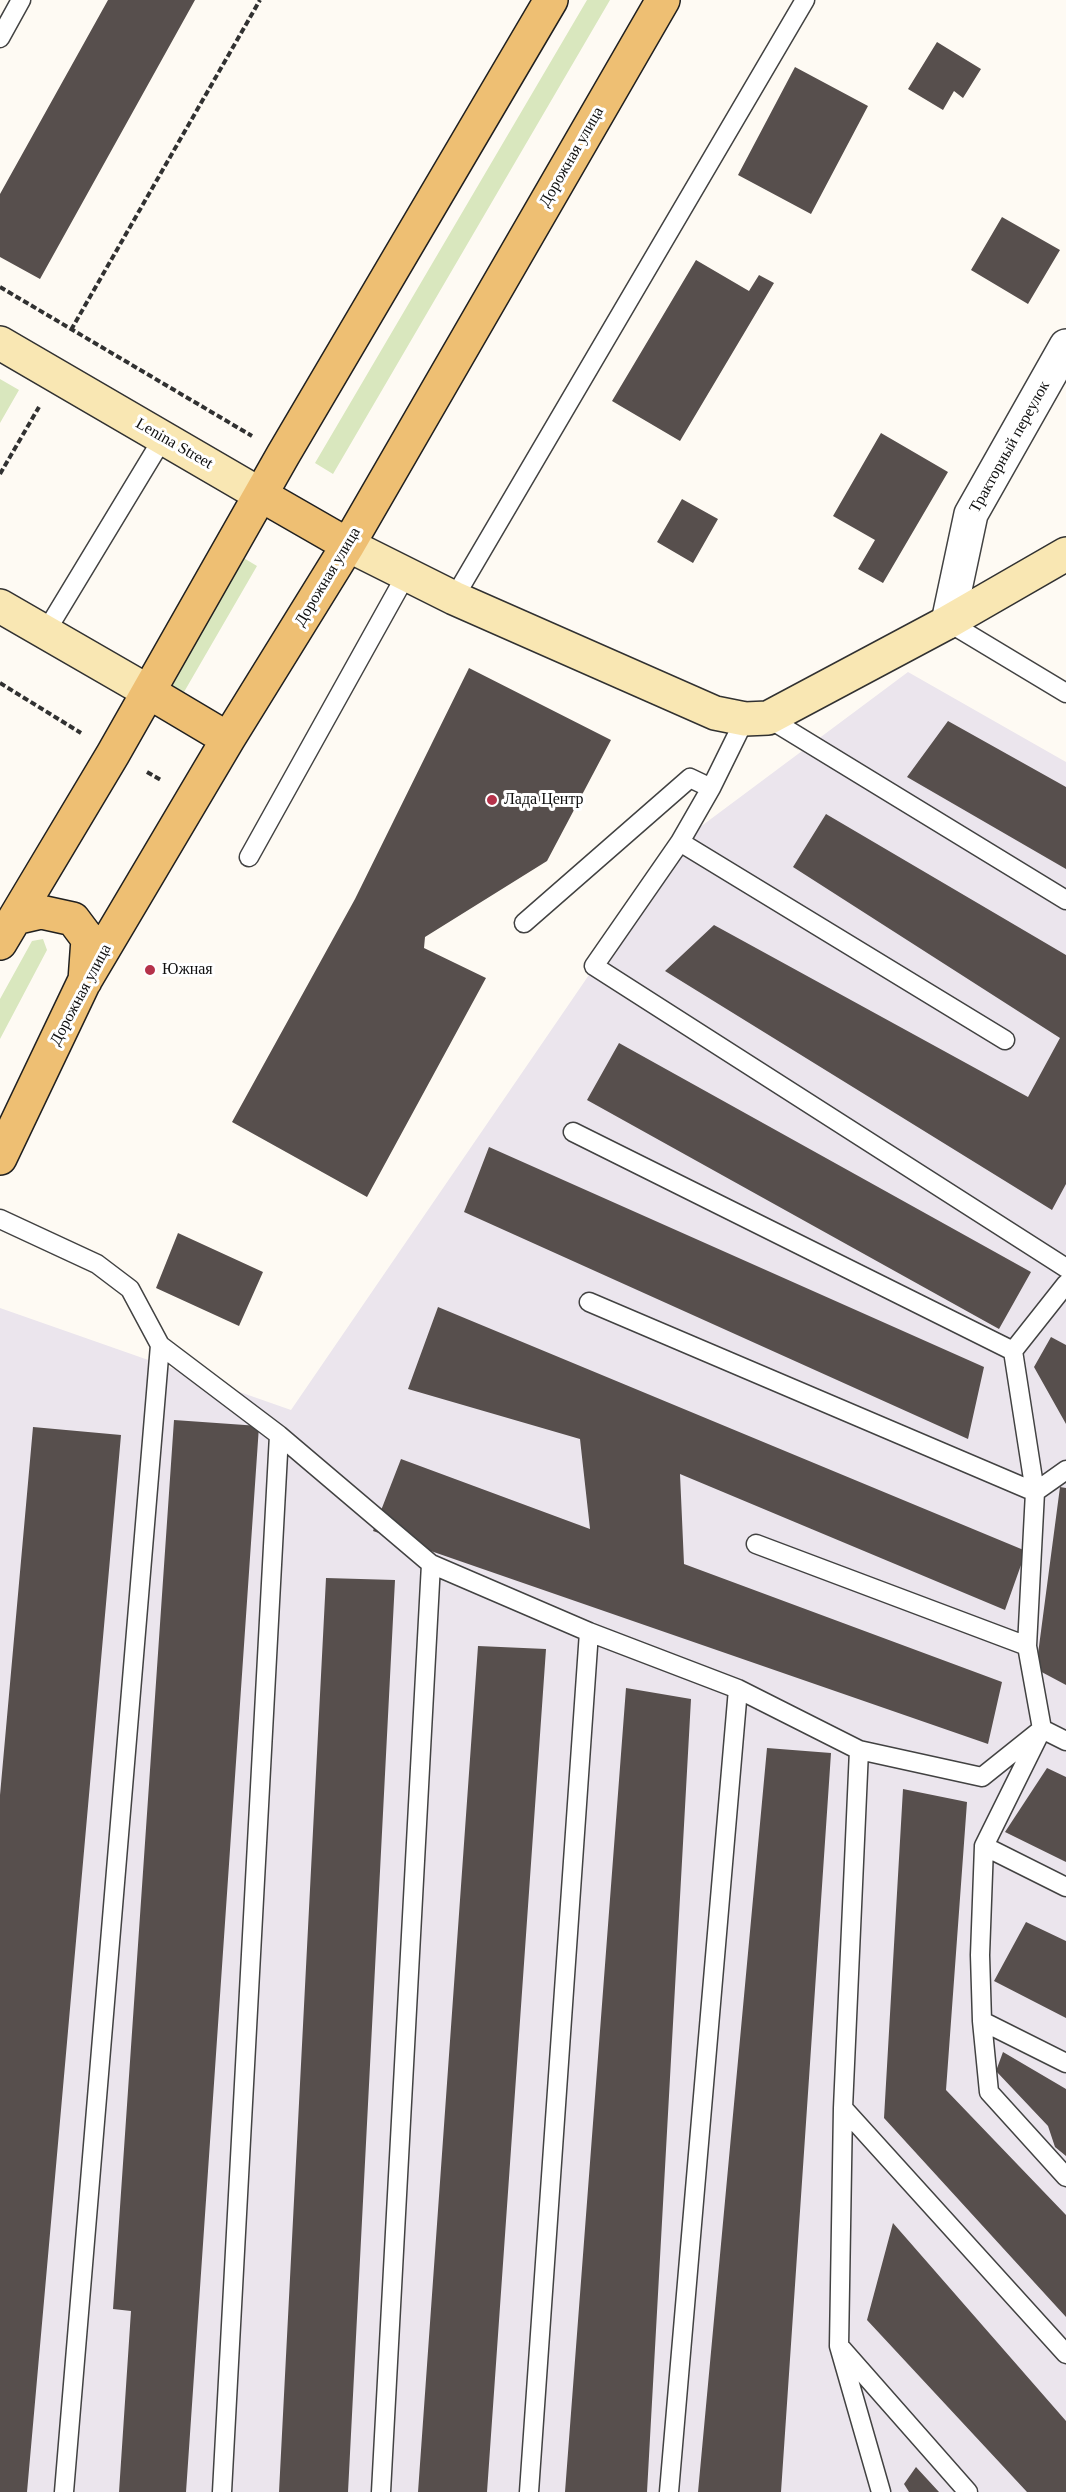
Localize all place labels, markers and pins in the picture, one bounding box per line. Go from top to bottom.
place label: Лада Центр [504,790,584,810]
marker: Лада Центр [485,793,499,807]
place label: Южная [162,960,213,980]
marker: Южная [143,963,157,977]

